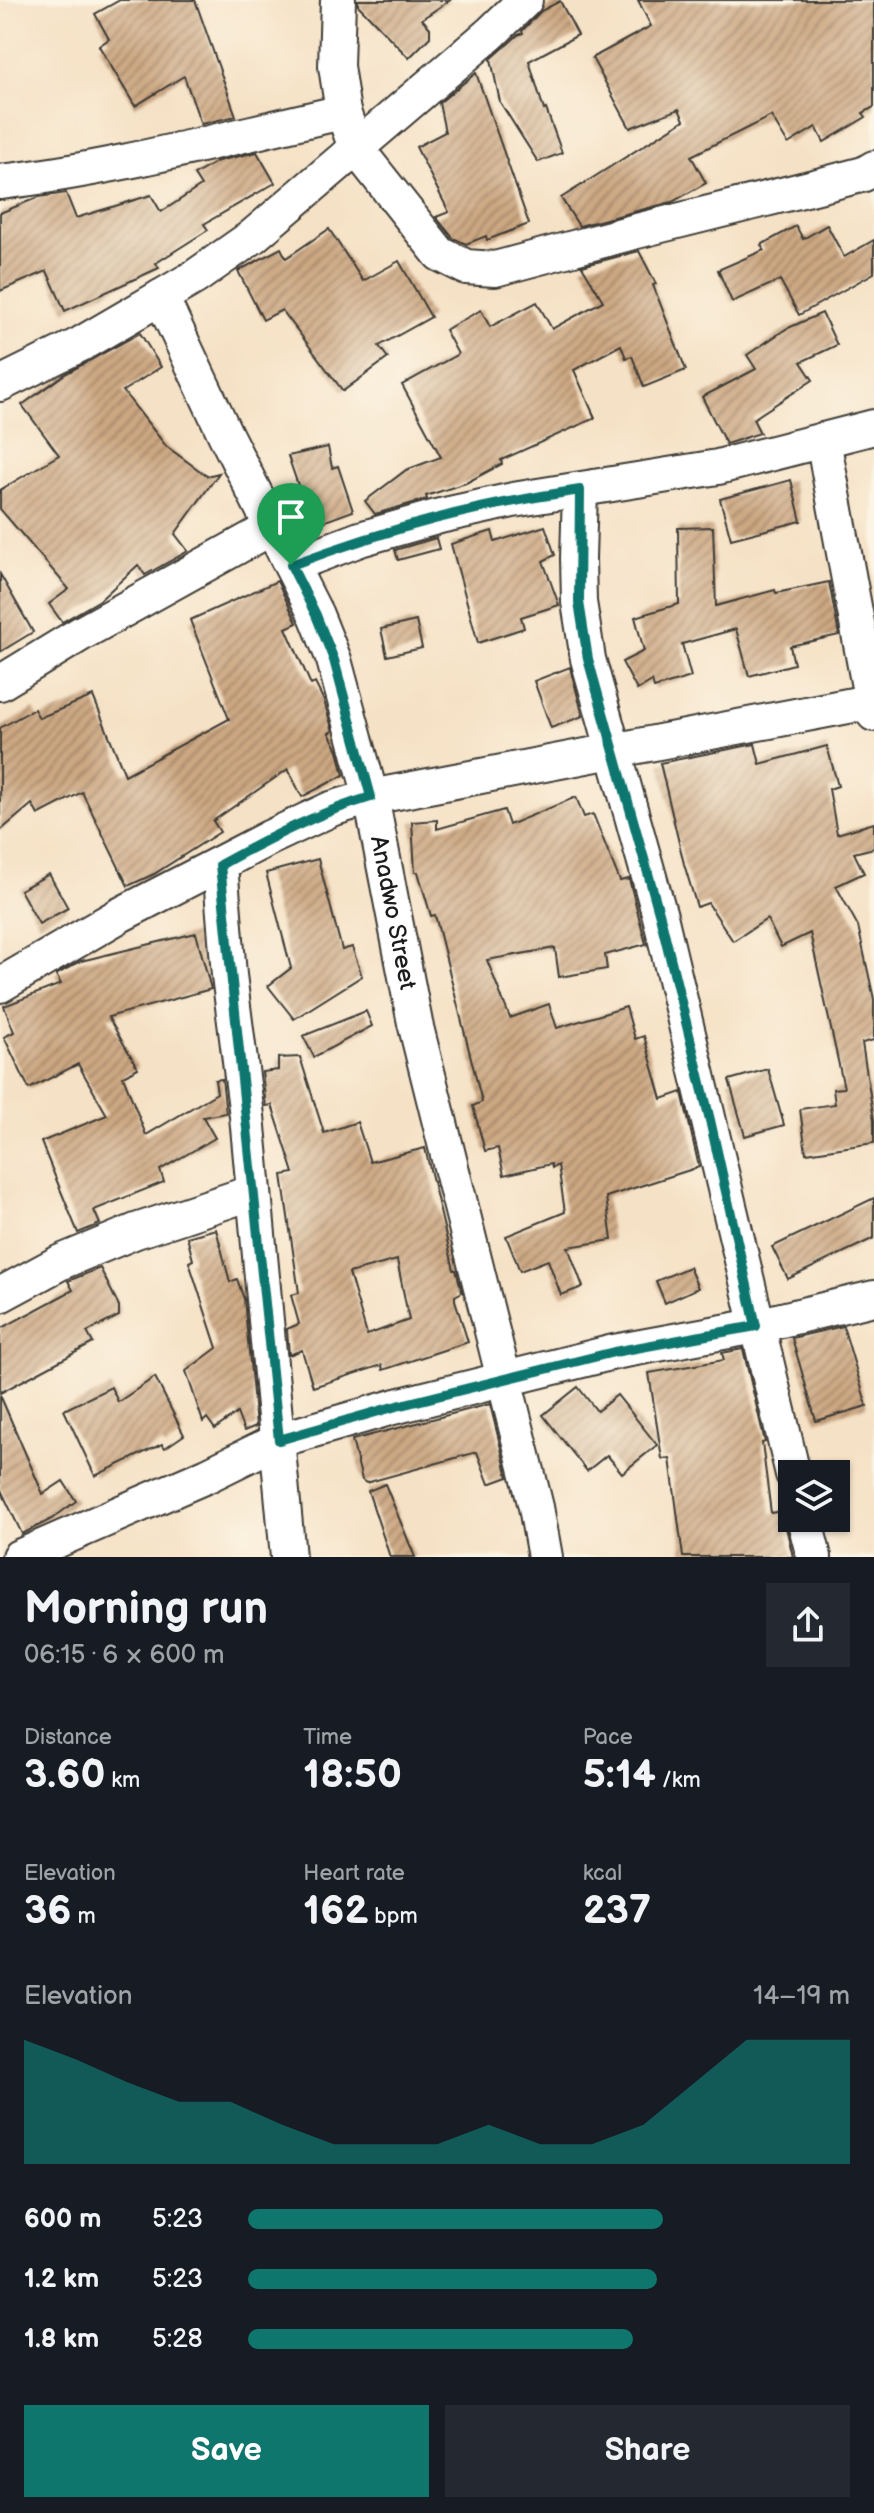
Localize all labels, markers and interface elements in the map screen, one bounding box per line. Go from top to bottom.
pin [257,483,325,565]
icon: arrive [269,495,313,539]
street label: Anadwo Street [364,833,423,993]
map controls [778,1460,850,1532]
button: layers [778,1460,850,1532]
text: Morning run [24,1583,268,1636]
button: share [766,1583,850,1667]
text: 06:15 · 6 × 600 m [24,1640,225,1671]
text: Distance [24,1724,112,1751]
text: Time [303,1724,352,1751]
text: Pace [583,1724,633,1751]
text: 3.60 [24,1751,105,1799]
text: 18:50 [303,1751,402,1799]
text: 5:14 [583,1751,656,1799]
text: km [105,1767,140,1794]
text: /km [656,1767,701,1794]
text: Elevation [24,1860,116,1887]
text: Heart rate [303,1860,405,1887]
text: kcal [583,1860,622,1887]
text: 36 [24,1887,72,1935]
text: 162 [303,1887,368,1935]
text: 237 [583,1887,651,1935]
text: m [72,1903,96,1930]
text: bpm [368,1903,418,1930]
text: Elevation [24,1981,132,2012]
text: 14–19 m [753,1981,850,2012]
text: 600 m [24,2204,101,2235]
text: 5:23 [152,2204,203,2235]
text: 1.2 km [24,2264,99,2295]
text: 5:23 [152,2264,203,2295]
text: 1.8 km [24,2324,99,2355]
text: 5:28 [152,2324,203,2355]
button: Save [24,2405,429,2497]
button: Share [445,2405,850,2497]

